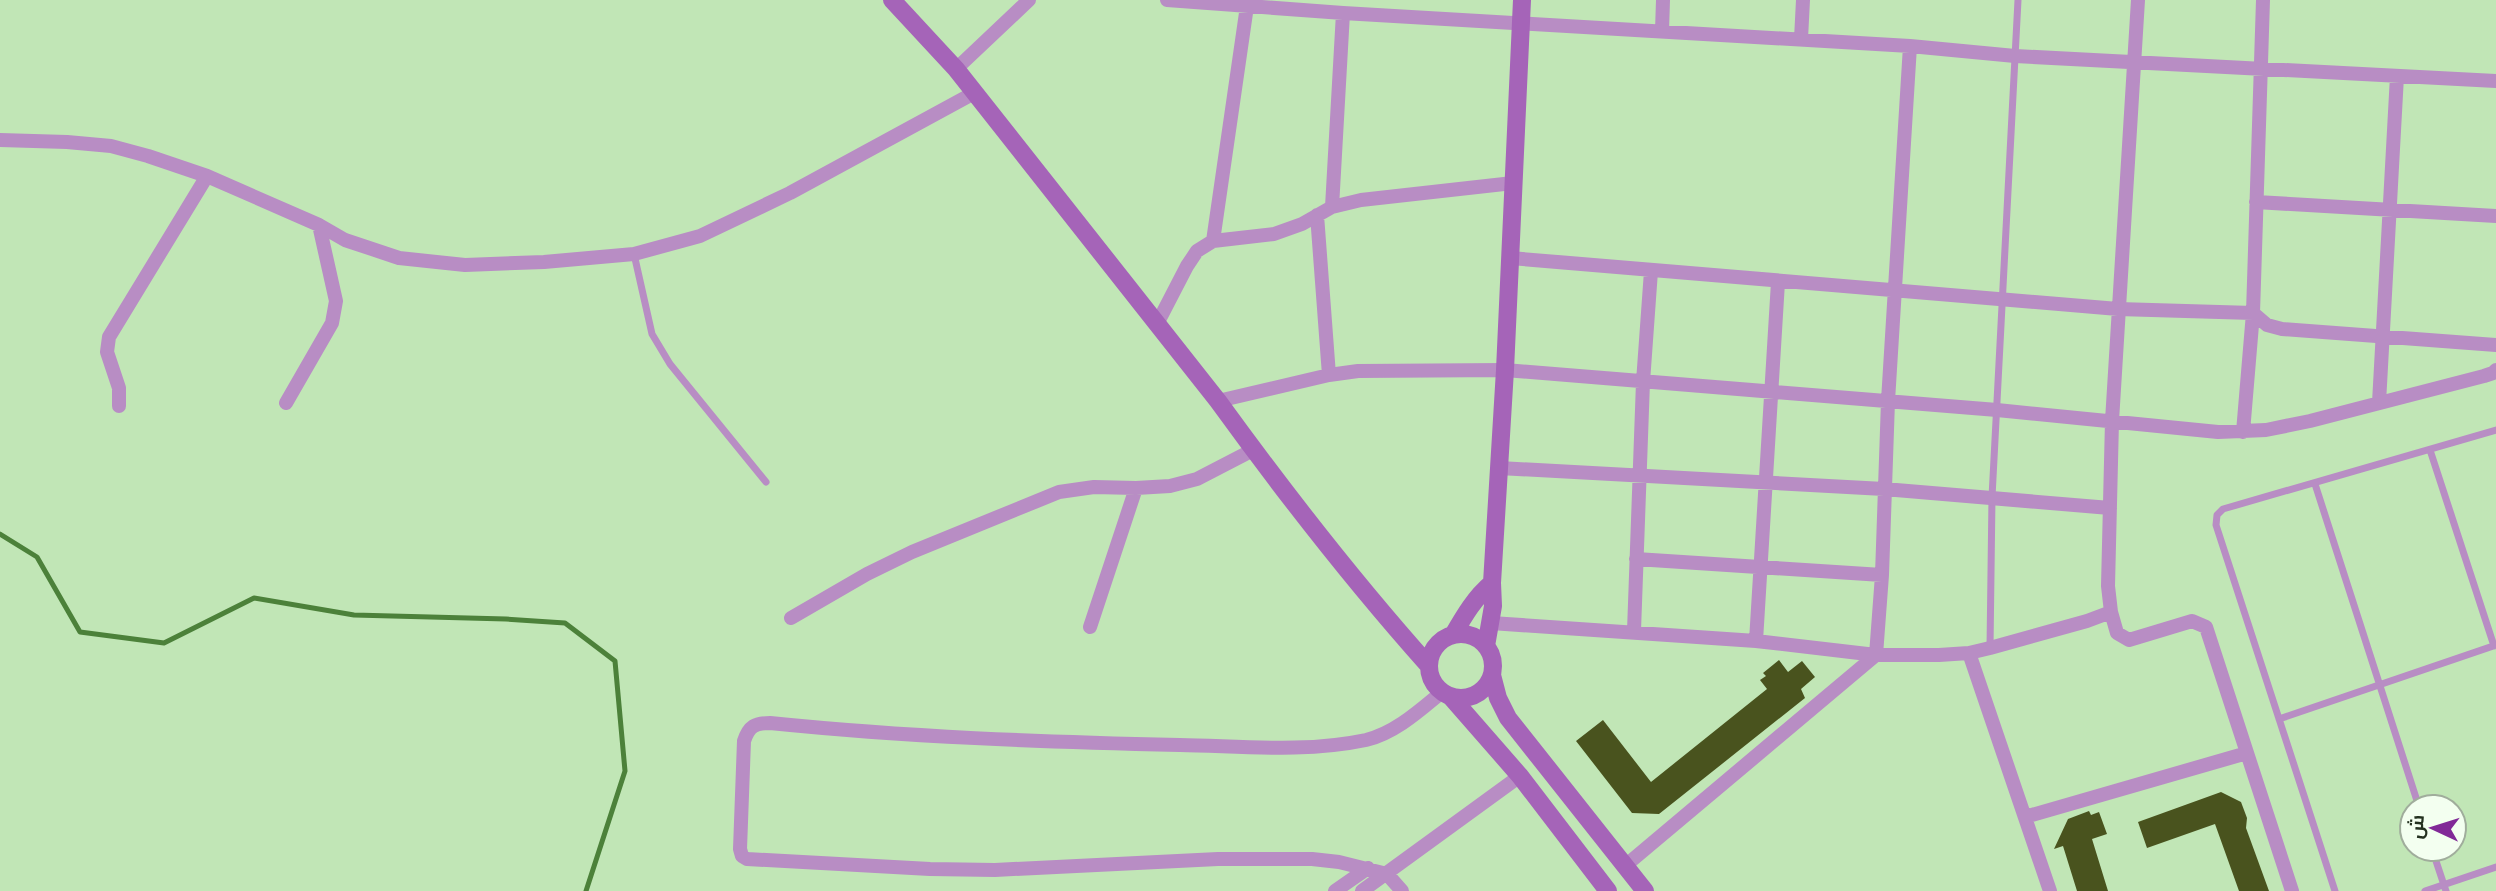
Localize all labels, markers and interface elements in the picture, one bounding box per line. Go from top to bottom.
north arrow [2398,793,2468,863]
text: ش [2402,814,2431,840]

